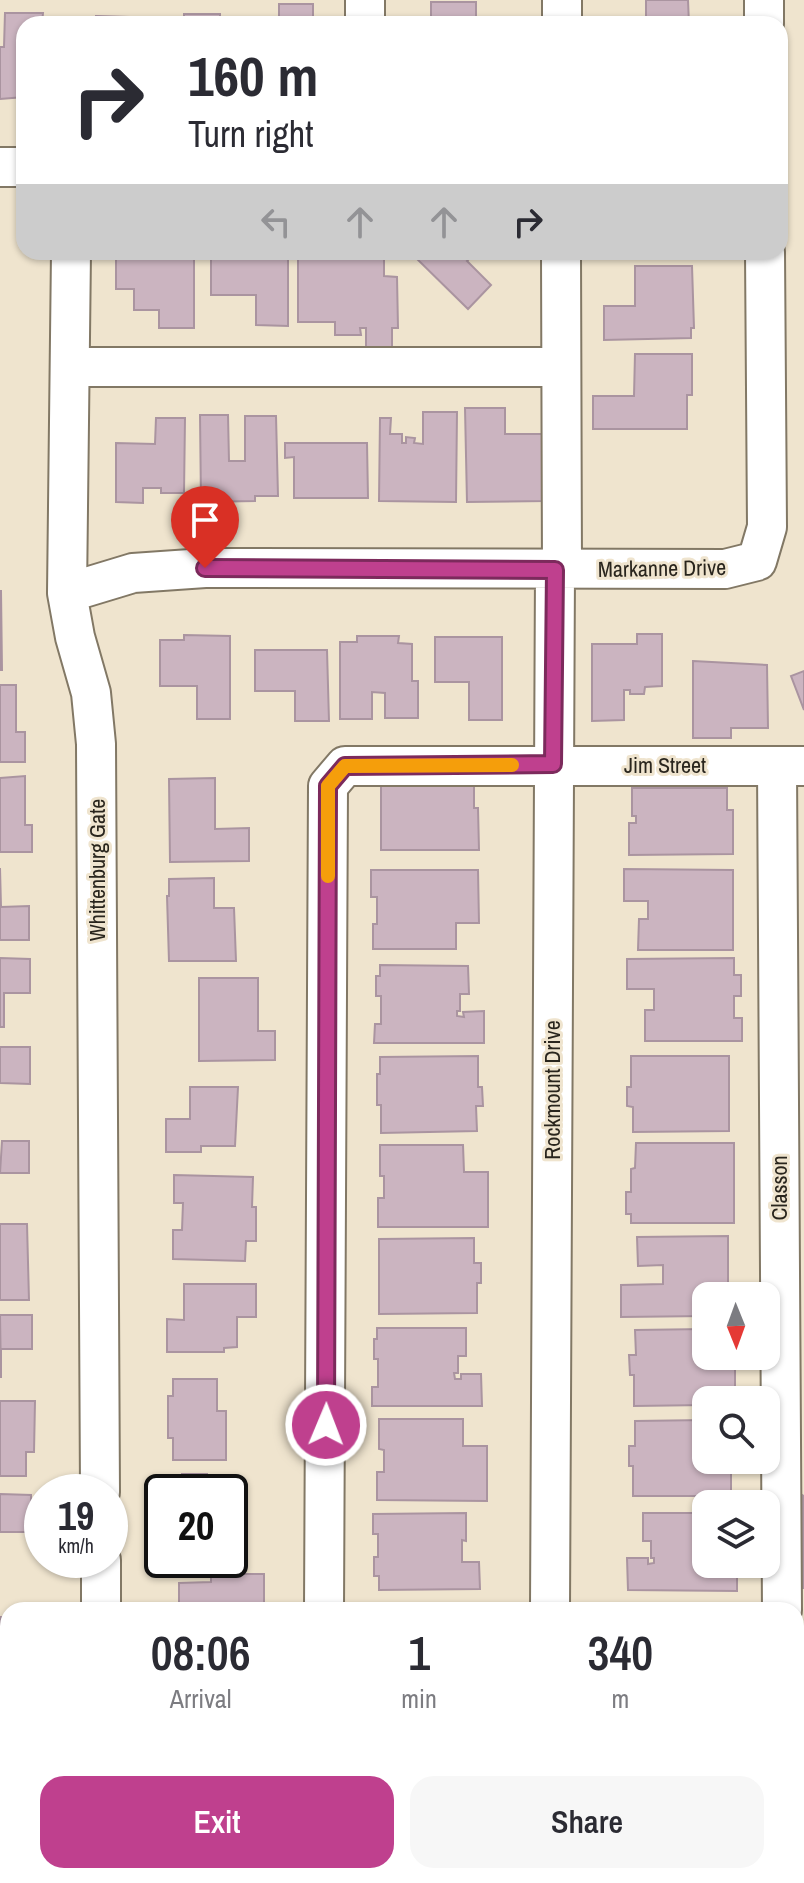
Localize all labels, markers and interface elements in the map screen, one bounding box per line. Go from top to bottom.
text: 160 m [188,38,318,113]
icon: right [56,48,160,152]
text: Turn right [188,110,313,158]
icon: left [254,200,298,244]
icon: ahead [338,200,382,244]
icon: ahead [422,200,466,244]
icon: right [506,200,550,244]
pin [171,486,239,568]
icon: arrive [183,498,227,542]
street label: Markanne Drive [598,552,726,584]
street label: Jim Street [624,750,706,780]
street label: Whittenburg Gate [82,799,112,941]
street label: Rockmount Drive [537,1020,567,1160]
street label: Classon [764,1155,794,1221]
north arrow [692,1282,780,1370]
map controls [692,1282,780,1578]
position arrow [284,1383,368,1467]
button: search [692,1386,780,1474]
speed limit sign: 20 [144,1474,248,1578]
text: 19 [58,1489,94,1542]
button: layers [692,1490,780,1578]
text: km/h [58,1532,94,1559]
text: 08:06 [151,1620,251,1685]
text: 1 [408,1620,430,1685]
text: 340 [588,1620,653,1685]
text: Arrival [170,1681,231,1716]
text: min [401,1681,437,1716]
text: m [612,1681,629,1716]
button: Exit [40,1776,394,1868]
button: Share [410,1776,764,1868]

